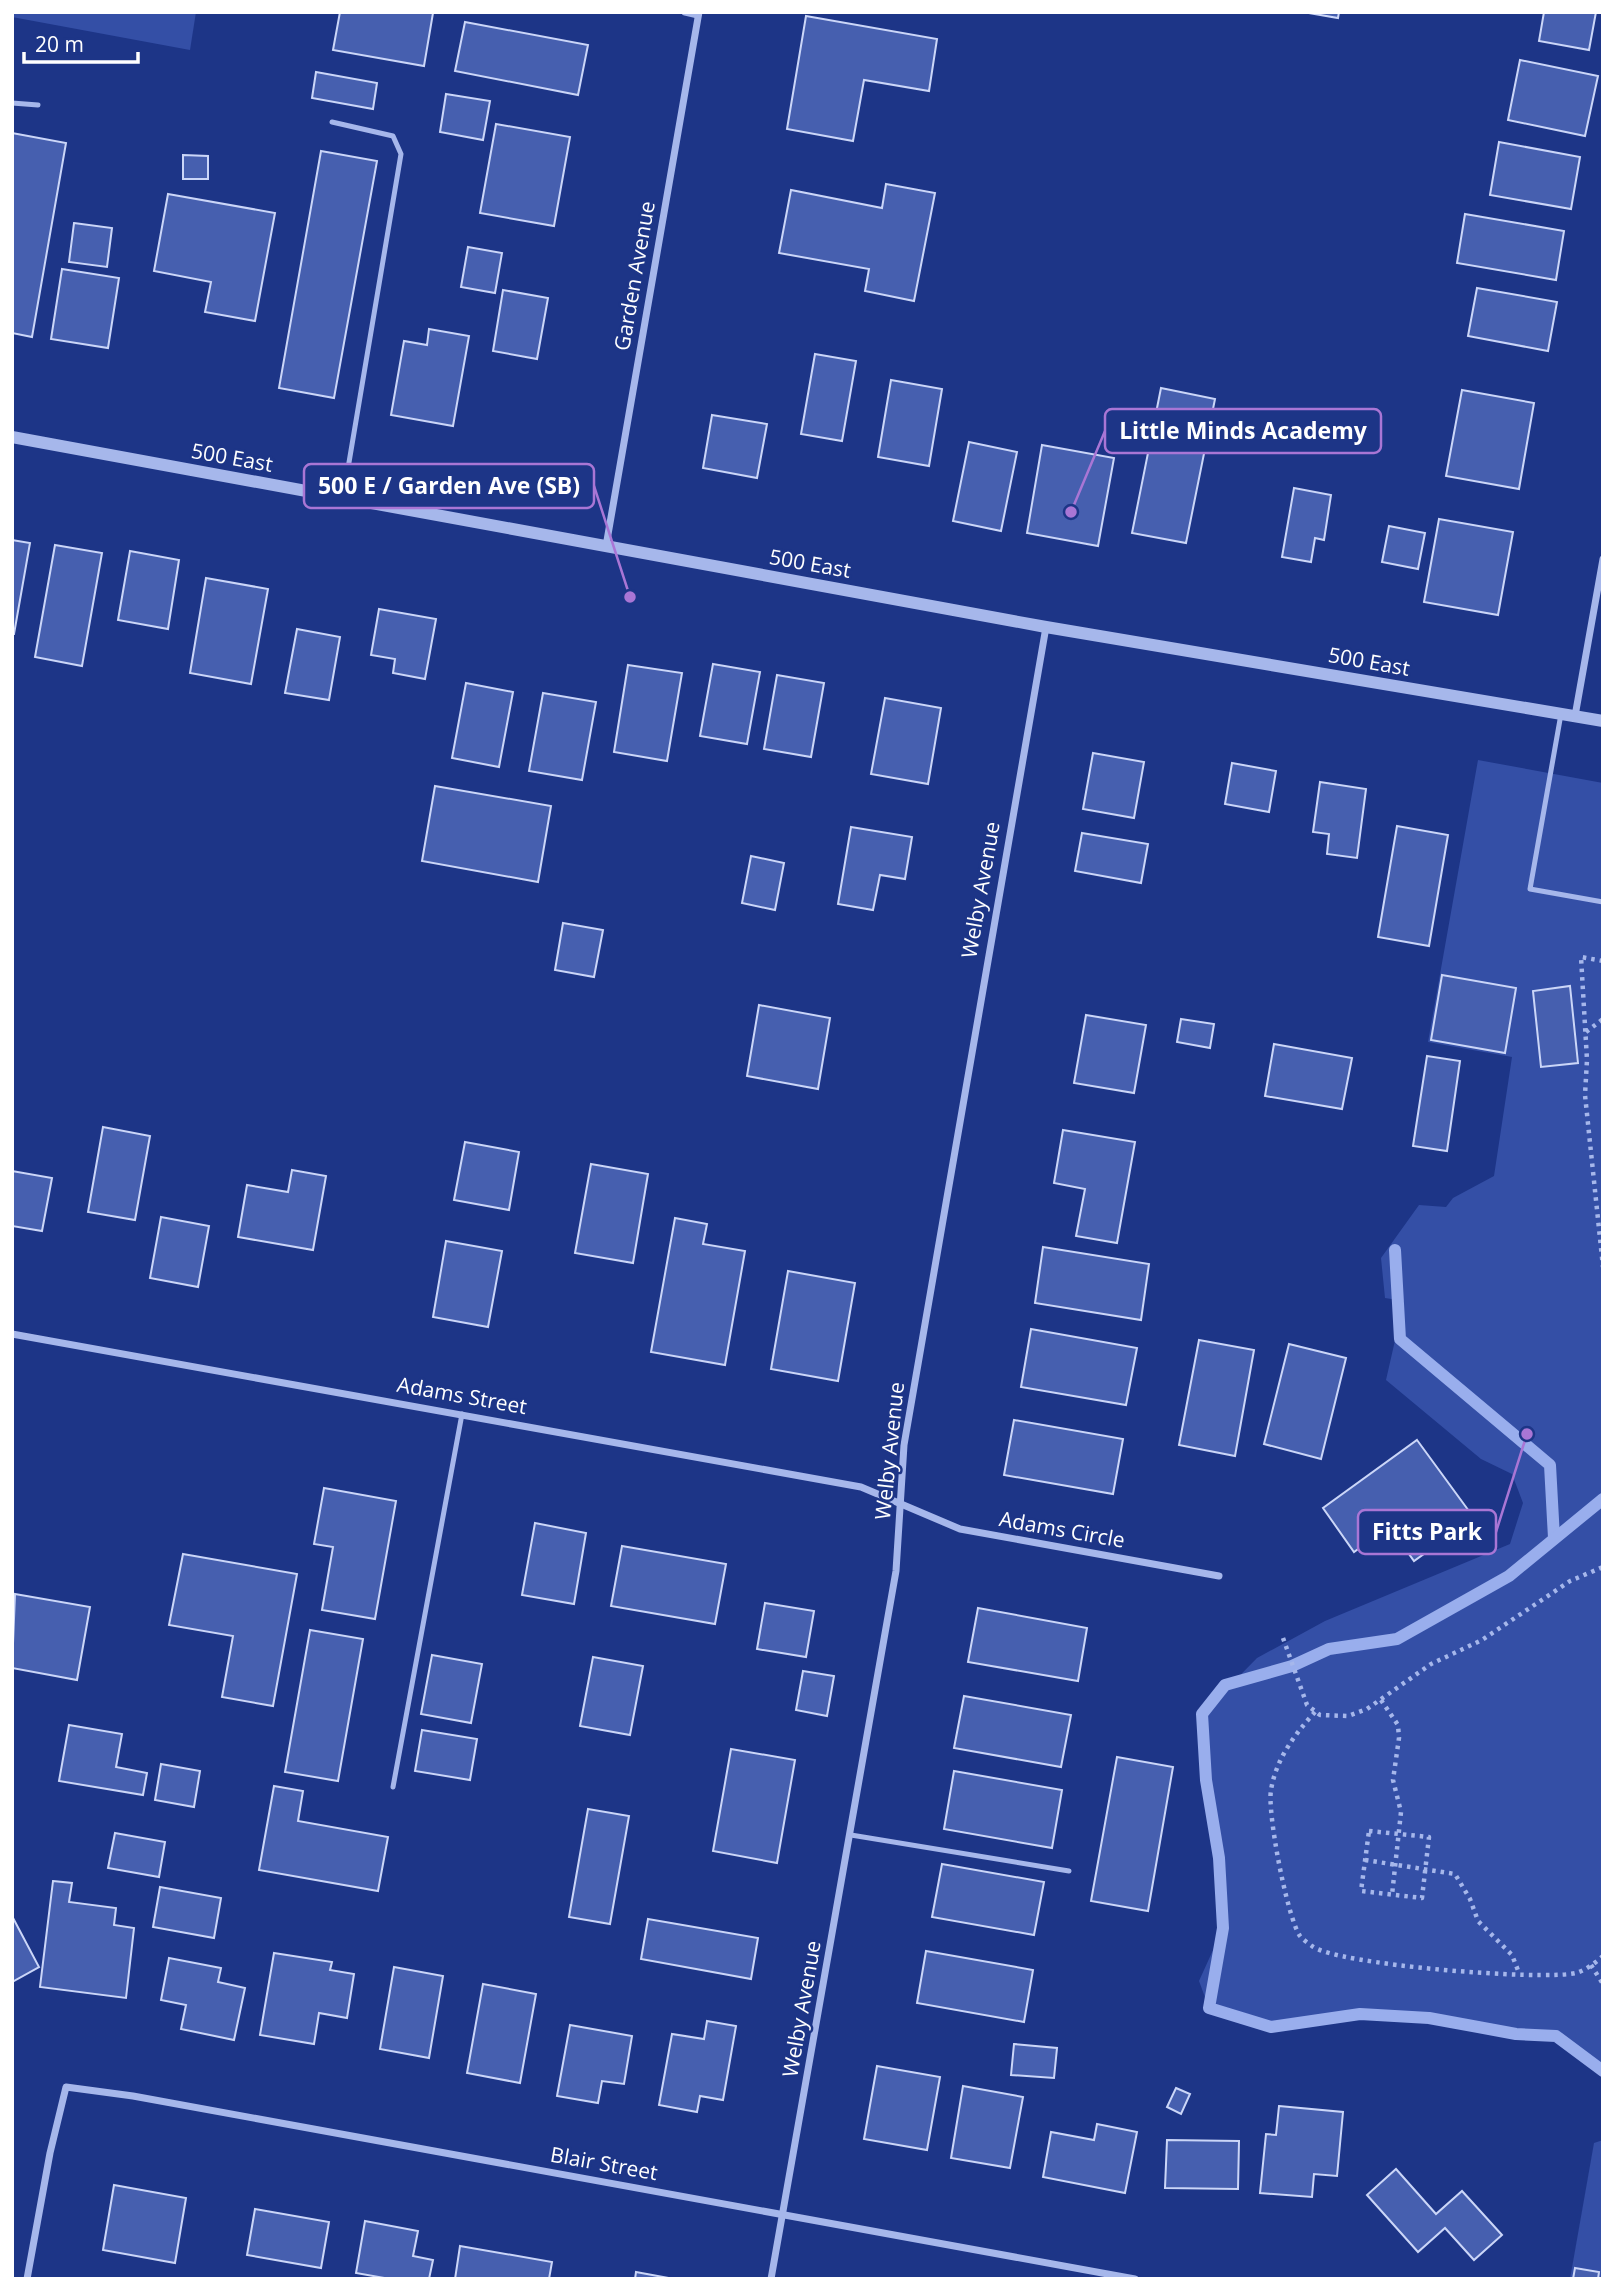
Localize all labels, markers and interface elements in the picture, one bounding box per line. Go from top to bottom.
scale bar [24,21,138,65]
text: 20 m [35,30,84,58]
street label: Garden Avenue [607,199,661,353]
callout: Little Minds Academy [1105,409,1381,453]
text: Little Minds Academy [1119,414,1368,446]
street label: 500 East [189,436,275,478]
callout: 500 E / Garden Ave (SB) [304,464,594,508]
text: 500 E / Garden Ave (SB) [318,469,580,501]
street label: 500 East [767,542,853,584]
street label: 500 East [1326,640,1412,682]
street label: Welby Avenue [954,819,1006,960]
street label: Adams Street [395,1370,529,1420]
street label: Welby Avenue [868,1381,910,1521]
street label: Adams Circle [997,1504,1127,1554]
callout: Fitts Park [1358,1510,1496,1554]
text: Fitts Park [1372,1515,1483,1547]
street label: Welby Avenue [775,1938,827,2079]
street label: Blair Street [548,2140,660,2186]

